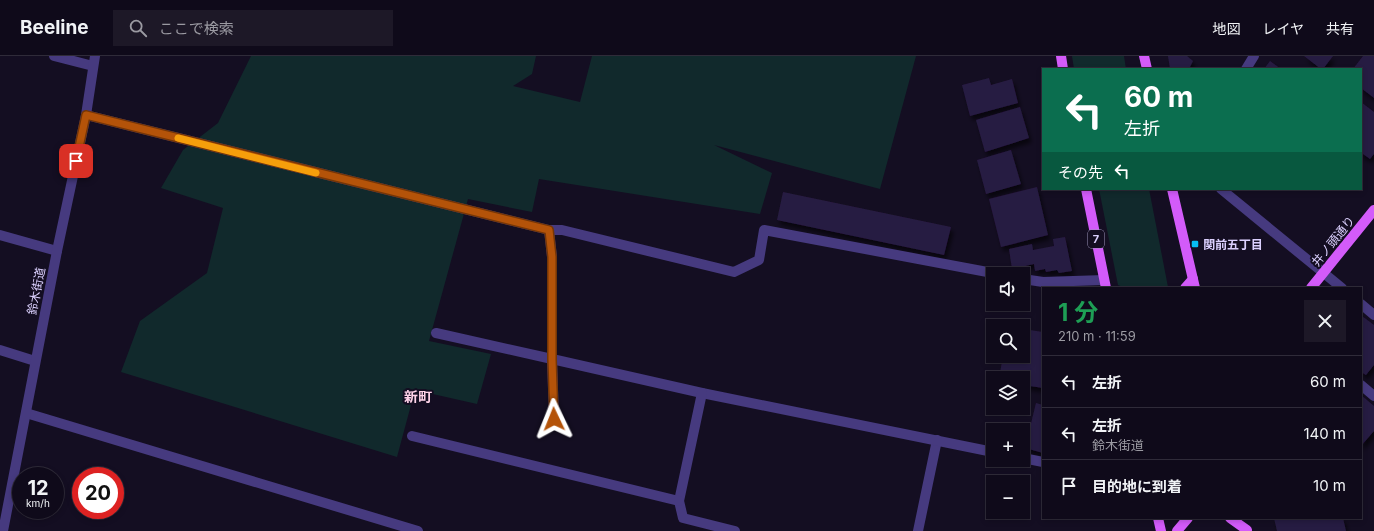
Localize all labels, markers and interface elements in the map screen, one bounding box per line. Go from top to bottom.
search box [113,10,393,46]
text: Beeline [20,16,89,39]
icon: search [127,17,149,39]
text: ここで検索 [159,19,234,38]
text: 地図 [1212,20,1240,37]
text: レイヤ [1262,20,1304,37]
text: 共有 [1326,20,1354,37]
text: 60 m [1124,80,1193,114]
icon: left [1058,84,1110,136]
text: 左折 [1124,118,1160,139]
pin [59,144,93,178]
icon: arrive [65,150,87,172]
icon: left [1111,160,1133,182]
text: その先 [1058,163,1103,182]
street label: 井ノ頭通り [1308,213,1358,269]
road number: 7 [1088,230,1104,248]
place label: 関前五丁目 [1203,237,1263,252]
marker: 関前五丁目 [1190,239,1200,249]
street label: 鈴木街道 [24,266,48,316]
map controls [986,267,1030,519]
button: sound [986,267,1030,311]
text: 1 分 [1058,298,1098,327]
button: close [1304,300,1346,342]
button: search [986,319,1030,363]
text: 210 m · 11:59 [1058,328,1136,344]
button: layers [986,371,1030,415]
icon: left [1058,371,1080,393]
text: 60 m [1310,372,1346,391]
text: 左折 [1092,373,1122,392]
district label: 新町 [404,388,432,405]
position arrow [533,398,575,440]
text: 左折 [1092,416,1122,435]
button: + [986,423,1030,467]
icon: left [1058,423,1080,445]
text: 140 m [1303,424,1346,443]
text: 鈴木街道 [1092,437,1144,453]
speed limit sign: 20 [72,467,124,519]
button: − [986,475,1030,519]
icon: arrive [1058,475,1080,497]
text: 12 [27,476,49,500]
text: 10 m [1313,476,1346,495]
text: 目的地に到着 [1092,477,1182,496]
text: km/h [26,497,50,509]

